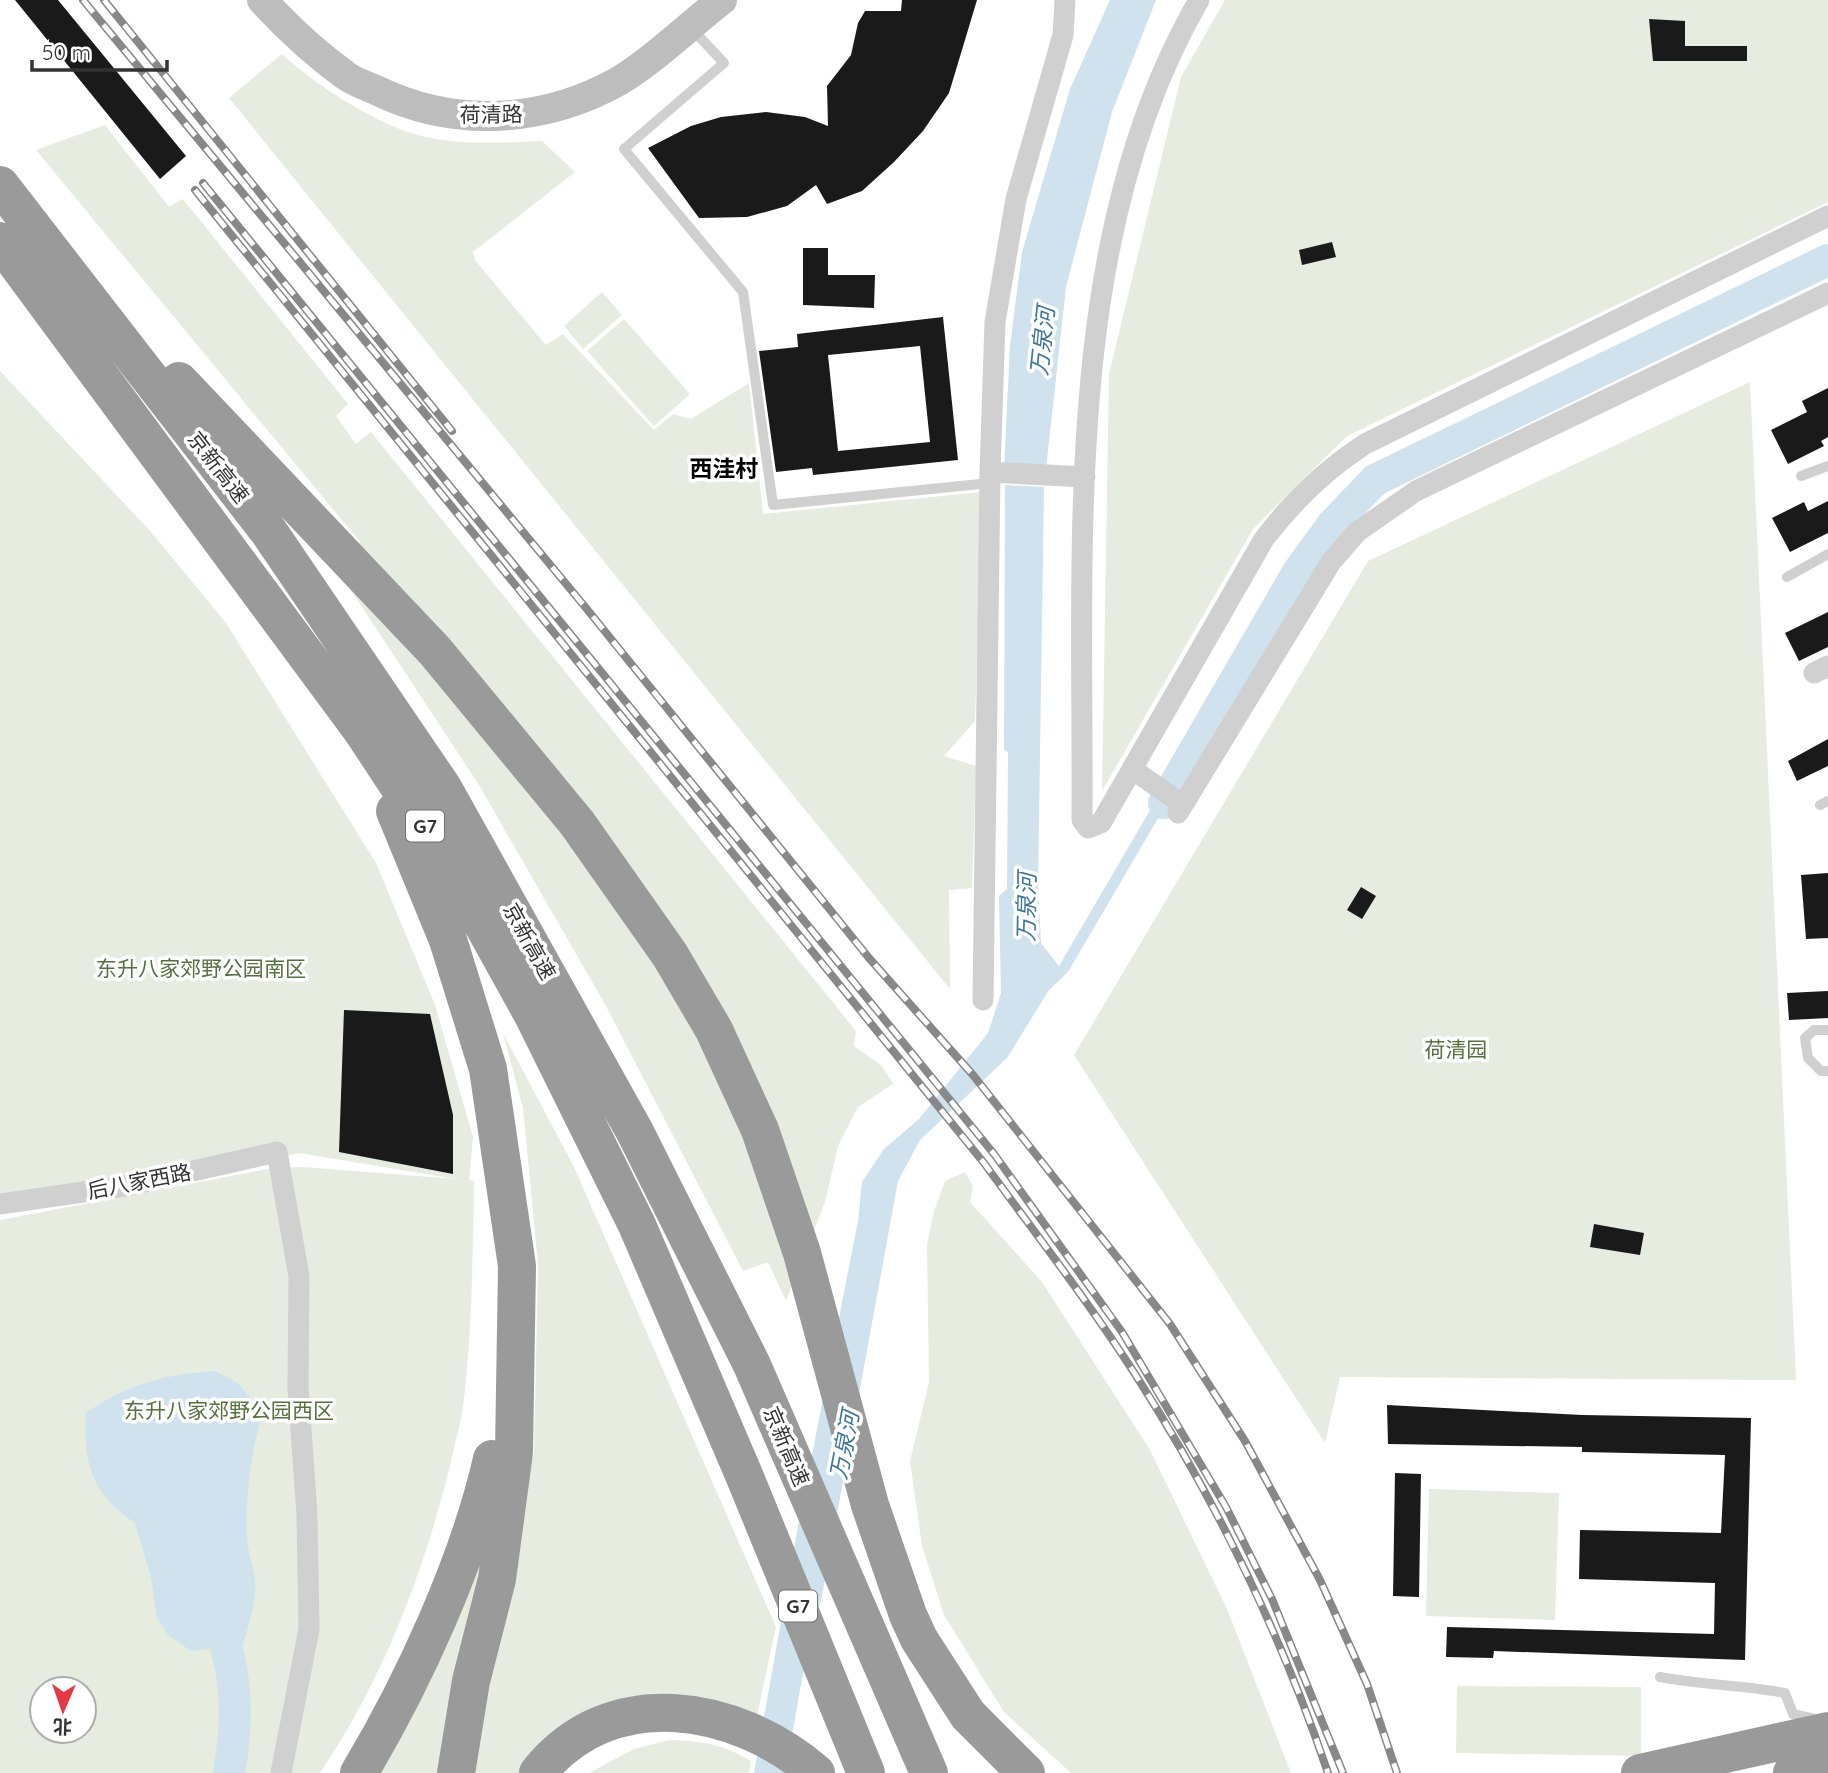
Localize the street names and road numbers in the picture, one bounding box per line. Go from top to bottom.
street label: 荷清路 [459,100,523,128]
street label: 京新高速 [183,426,255,508]
road number: G7 [406,810,444,842]
street label: 京新高速 [498,898,562,984]
street label: 后八家西路 [85,1158,193,1204]
street label: 京新高速 [759,1402,815,1490]
road number: G7 [779,1590,817,1622]

